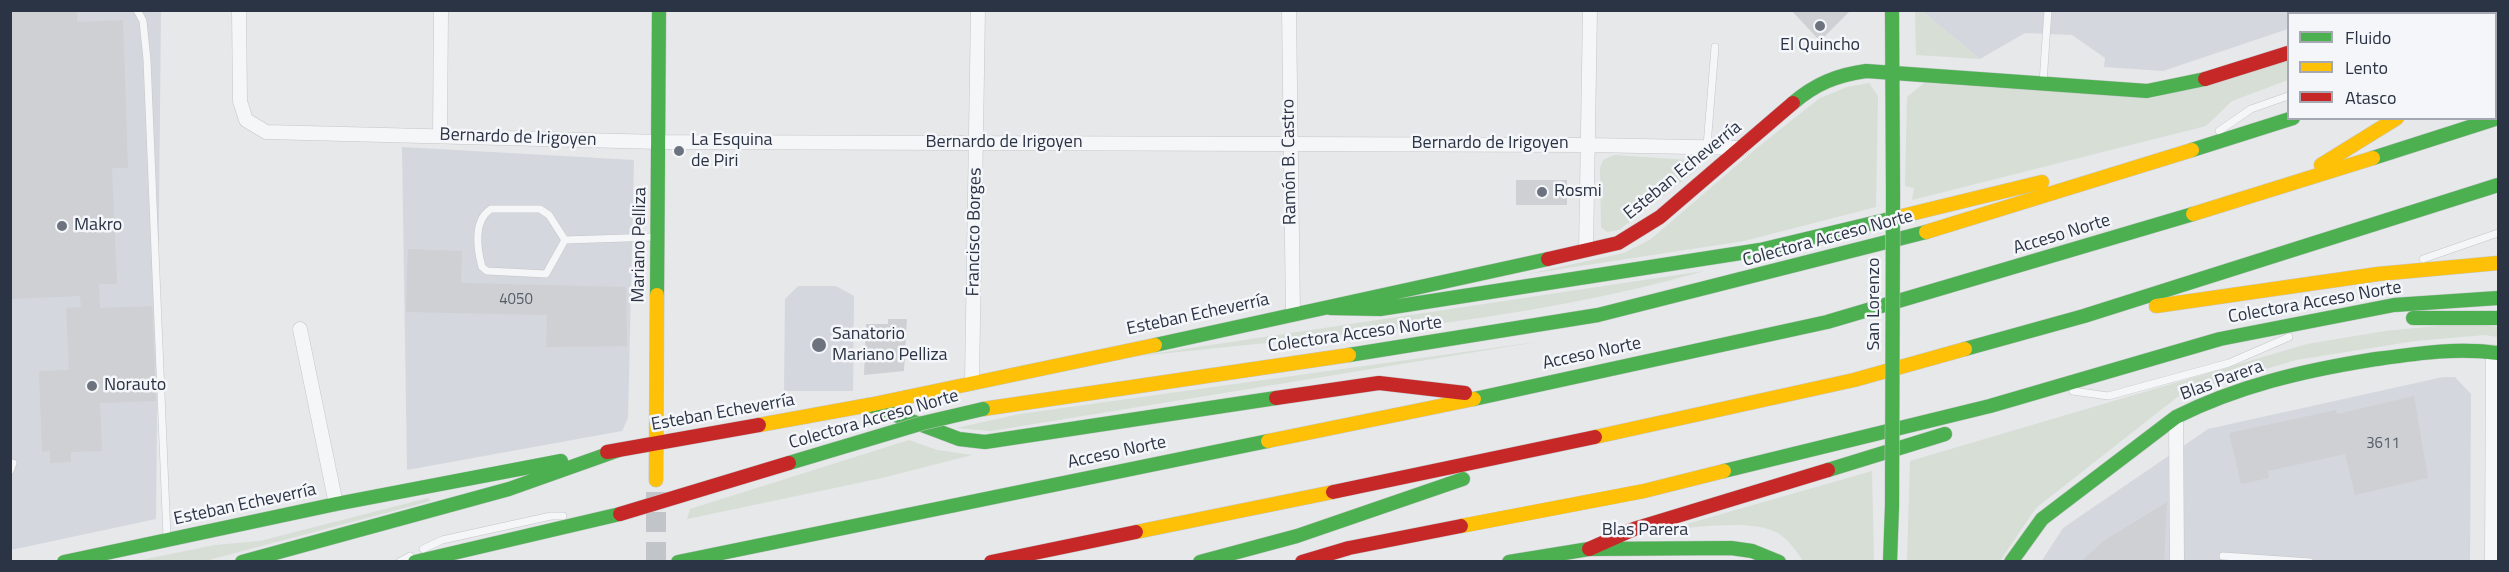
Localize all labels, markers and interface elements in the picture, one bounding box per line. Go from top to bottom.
legend [2287,12,2497,120]
marker: El Quincho [1813,19,1827,33]
text: Fluido [2345,24,2391,51]
place label: El Quincho [1780,35,1860,57]
text: Lento [2345,54,2388,81]
text: Atasco [2345,84,2396,111]
street label: Ramón B. Castro [1278,99,1302,225]
street label: Esteban Echeverría [1620,117,1746,225]
street label: Bernardo de Irigoyen [439,124,597,152]
place label: La Esquina de Piri [691,130,773,172]
street label: Bernardo de Irigoyen [925,132,1083,154]
street label: Bernardo de Irigoyen [1411,133,1569,155]
marker: La Esquina de Piri [672,144,686,158]
street label: Francisco Borges [963,167,987,297]
place label: Rosmi [1554,181,1602,203]
marker: Rosmi [1535,185,1549,199]
street label: Mariano Pelliza [628,187,652,303]
street label: Colectora Acceso Norte [1740,206,1916,272]
street label: Acceso Norte [2011,210,2113,260]
place label: Makro [74,215,122,237]
marker: Makro [55,219,69,233]
street label: San Lorenzo [1864,258,1886,350]
street label: Colectora Acceso Norte [2227,277,2403,329]
street label: Esteban Echeverría [1125,289,1271,341]
house number: 4050 [499,291,533,309]
street label: Colectora Acceso Norte [1267,312,1443,358]
place label: Sanatorio Mariano Pelliza [832,324,948,366]
street label: Acceso Norte [1541,333,1643,375]
marker: Sanatorio Mariano Pelliza [810,336,828,354]
street label: Blas Parera [2178,356,2266,406]
place label: Norauto [104,375,166,397]
marker: Norauto [85,379,99,393]
street label: Colectora Acceso Norte [787,385,961,455]
street label: Esteban Echeverría [650,390,796,436]
street label: Acceso Norte [1066,432,1168,474]
house number: 3611 [2366,435,2400,453]
street label: Esteban Echeverría [172,479,318,531]
street label: Blas Parera [1602,520,1688,542]

